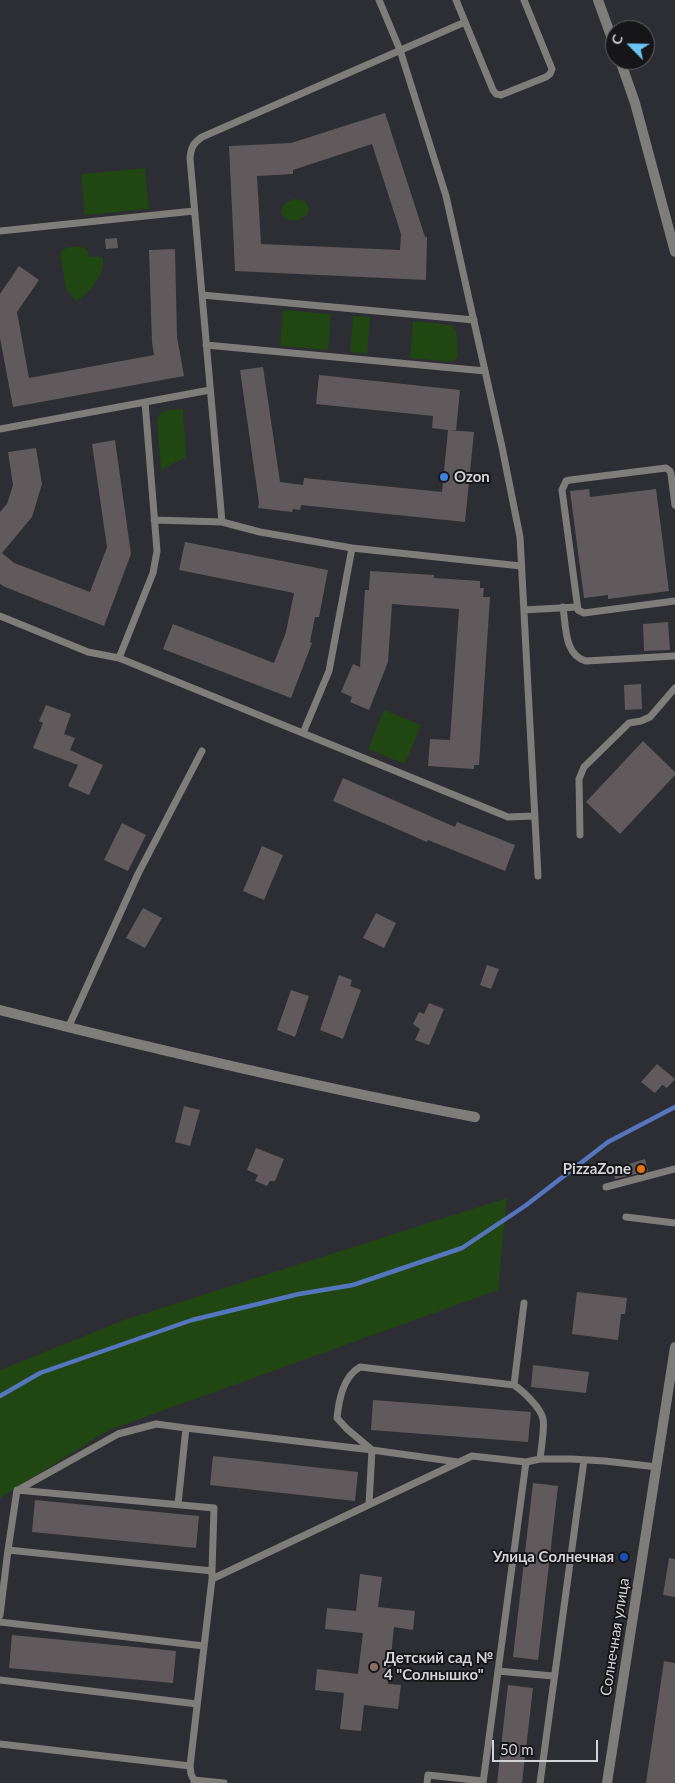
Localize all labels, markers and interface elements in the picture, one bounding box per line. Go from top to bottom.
north arrow [605,20,655,70]
text: С [607,32,626,47]
place label: Ozon [454,468,490,486]
marker: Ozon [438,471,450,483]
place label: PizzaZone [563,1160,631,1178]
marker: PizzaZone [635,1163,647,1175]
place label: Улица Солнечная [493,1548,614,1566]
marker: Улица Солнечная [618,1551,630,1563]
street label: Солнечная улица [597,1577,633,1697]
place label: Детский сад № 4 "Солнышко" [384,1649,493,1684]
marker: Детский сад № 4 "Солнышко" [368,1661,380,1673]
scale bar [495,1730,601,1762]
text: 50 m [500,1740,534,1758]

